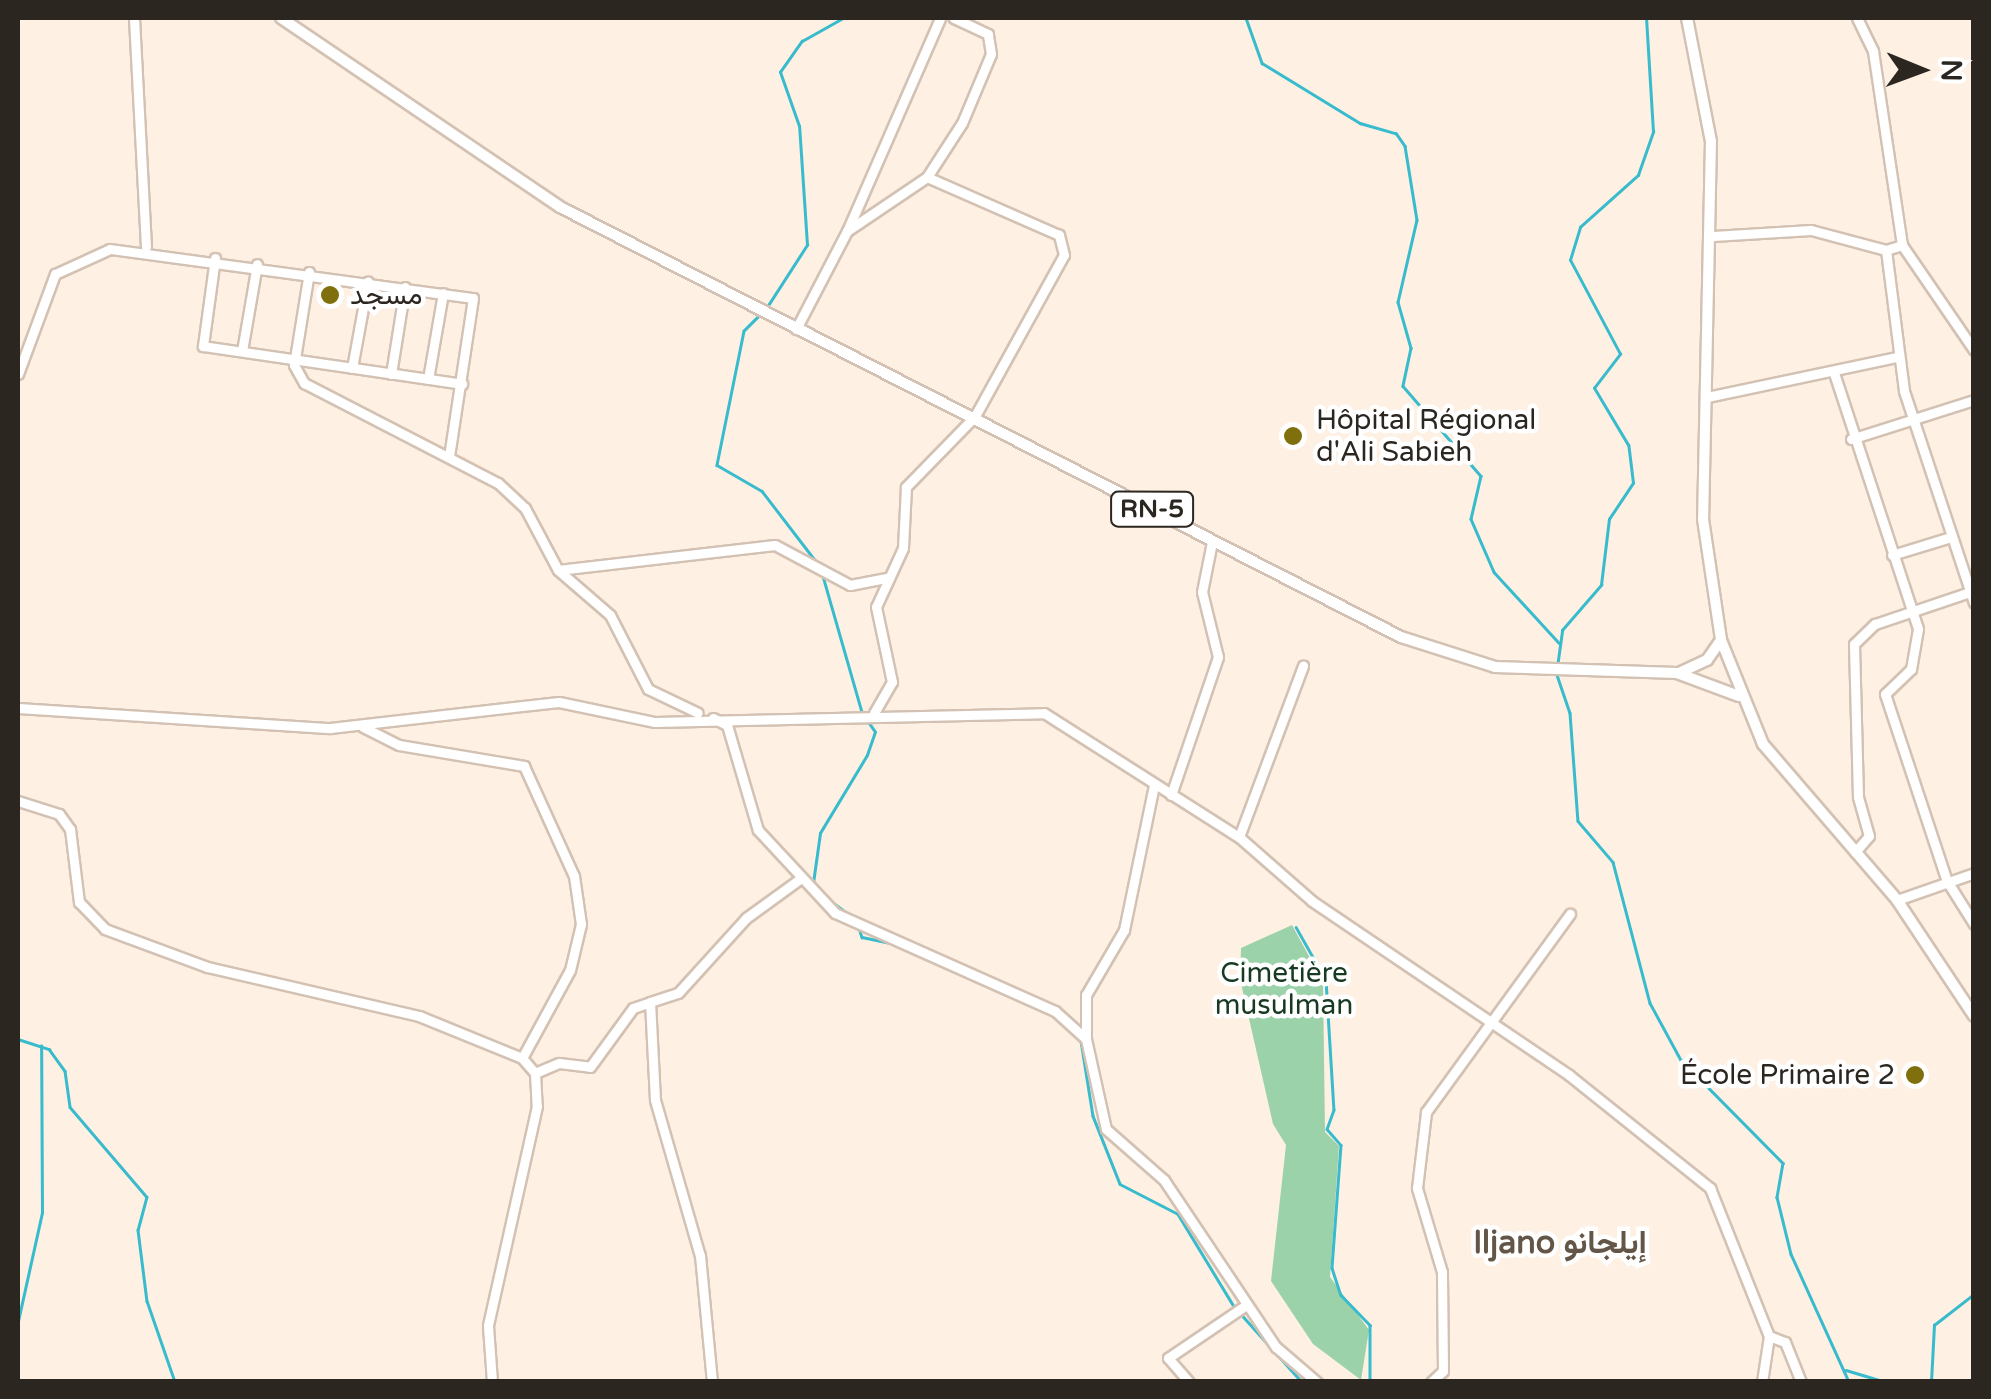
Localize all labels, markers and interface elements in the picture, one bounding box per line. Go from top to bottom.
north arrow [1871,20,1971,120]
text: N [1934,59,1968,82]
place label: مسجد [350,278,423,312]
marker: مسجد [319,284,341,306]
place label: Hôpital Régional d'Ali Sabieh [1316,403,1536,469]
marker: Hôpital Régional d'Ali Sabieh [1280,423,1306,449]
road number: RN-5 [1110,489,1194,529]
park label: Cimetière musulman [1215,956,1353,1022]
place label: École Primaire 2 [1680,1058,1895,1092]
marker: École Primaire 2 [1904,1064,1926,1086]
district label: Iljano إيلجانو [1473,1224,1647,1262]

